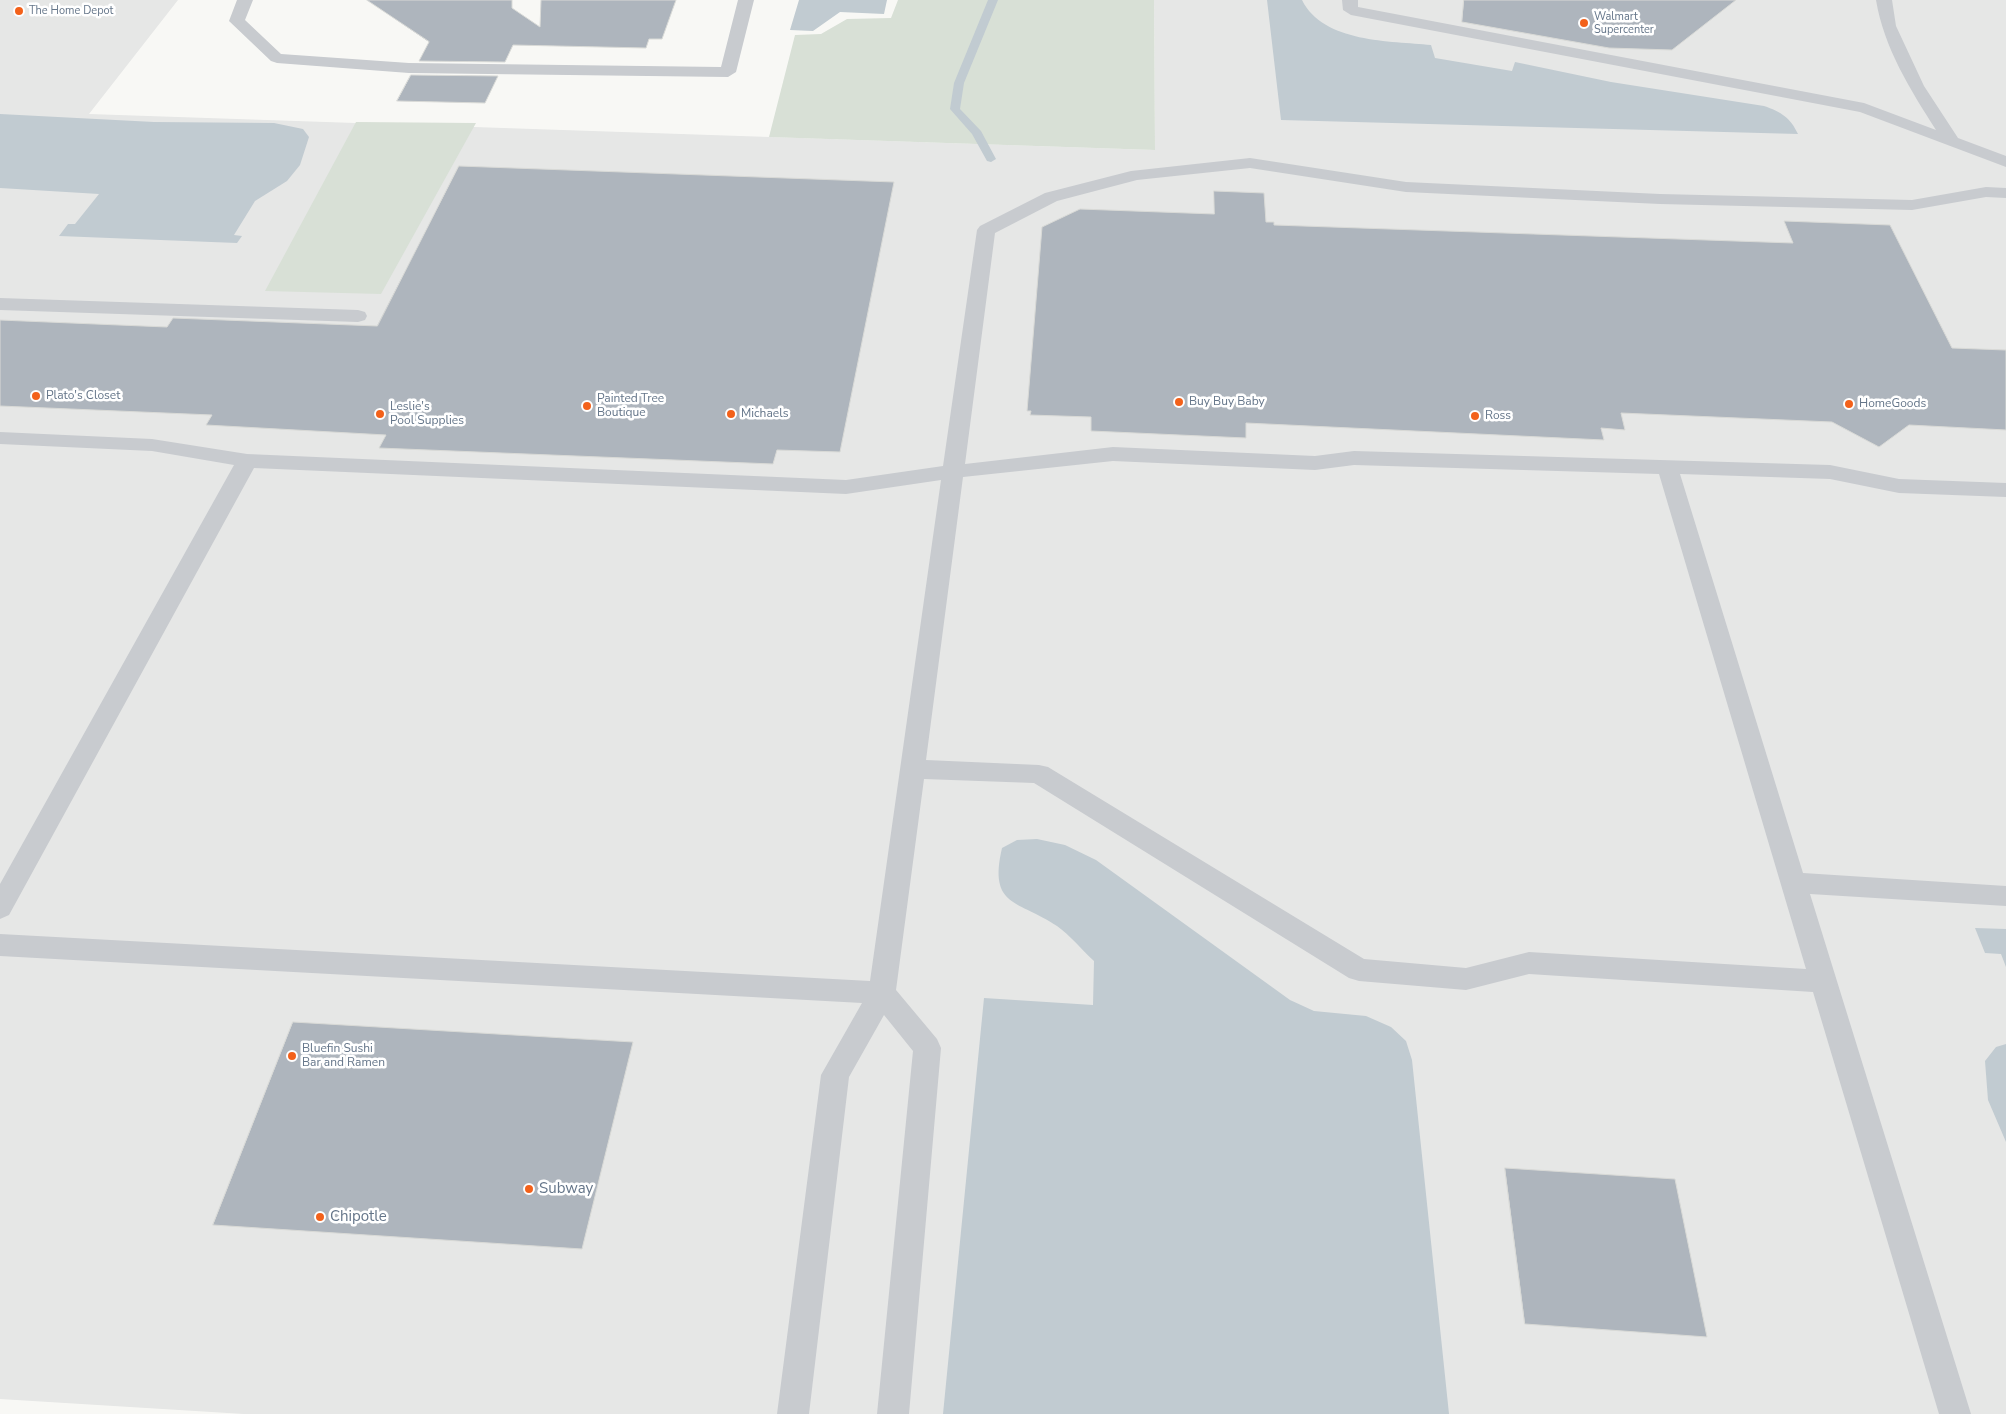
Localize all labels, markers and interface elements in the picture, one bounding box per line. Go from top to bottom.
place label: The Home Depot [29,4,113,18]
marker: The Home Depot [13,5,25,17]
place label: Walmart Supercenter [1594,10,1654,36]
marker: Walmart Supercenter [1578,17,1590,29]
place label: Plato's Closet [46,389,120,403]
marker: Plato's Closet [30,390,42,402]
place label: Painted Tree Boutique [597,392,664,420]
place label: Buy Buy Baby [1189,395,1265,409]
marker: Buy Buy Baby [1173,396,1185,408]
place label: HomeGoods [1859,397,1926,411]
marker: HomeGoods [1843,398,1855,410]
place label: Leslie's Pool Supplies [390,400,464,428]
marker: Painted Tree Boutique [581,400,593,412]
place label: Michaels [741,407,788,421]
marker: Leslie's Pool Supplies [374,408,386,420]
marker: Michaels [725,408,737,420]
place label: Ross [1485,409,1511,423]
marker: Ross [1469,410,1481,422]
place label: Bluefin Sushi Bar and Ramen [302,1042,385,1070]
marker: Bluefin Sushi Bar and Ramen [286,1050,298,1062]
place label: Subway [539,1180,593,1198]
marker: Subway [523,1183,535,1195]
place label: Chipotle [330,1208,387,1226]
marker: Chipotle [314,1211,326,1223]

